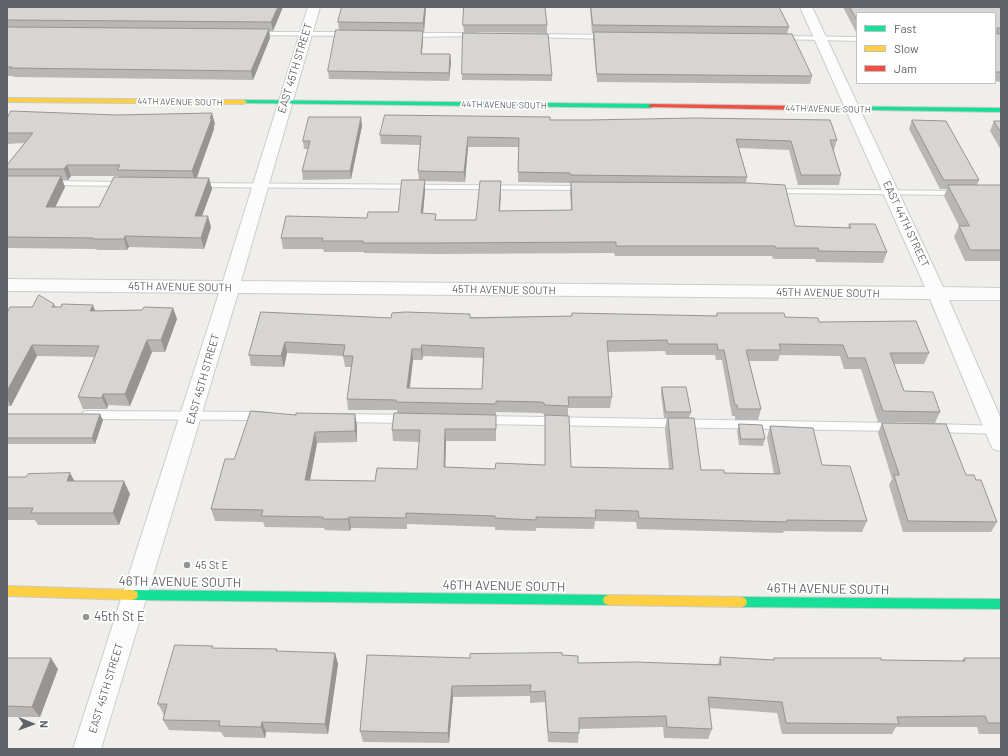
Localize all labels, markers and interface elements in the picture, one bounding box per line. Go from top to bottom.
legend [856,12,996,84]
street label: EAST 45TH STREET [275,21,315,115]
text: Fast [894,21,917,35]
text: Slow [894,41,919,55]
text: Jam [894,61,917,75]
street label: 44TH AVENUE SOUTH [137,96,223,108]
street label: 44TH AVENUE SOUTH [461,99,547,111]
street label: 44TH AVENUE SOUTH [785,103,871,115]
street label: EAST 44TH STREET [880,179,932,269]
street label: 45TH AVENUE SOUTH [128,279,232,295]
street label: 45TH AVENUE SOUTH [452,282,556,298]
street label: 45TH AVENUE SOUTH [776,285,880,301]
street label: EAST 45TH STREET [184,332,222,426]
place label: 45 St E [195,558,228,572]
marker: 45 St E [182,560,192,570]
street label: 46TH AVENUE SOUTH [119,573,241,591]
street label: 46TH AVENUE SOUTH [443,577,565,595]
street label: 46TH AVENUE SOUTH [767,580,889,598]
place label: 45th St E [94,609,145,625]
marker: 45th St E [81,612,91,622]
street label: EAST 45TH STREET [86,641,126,735]
north arrow [12,704,52,744]
text: N [38,720,51,728]

